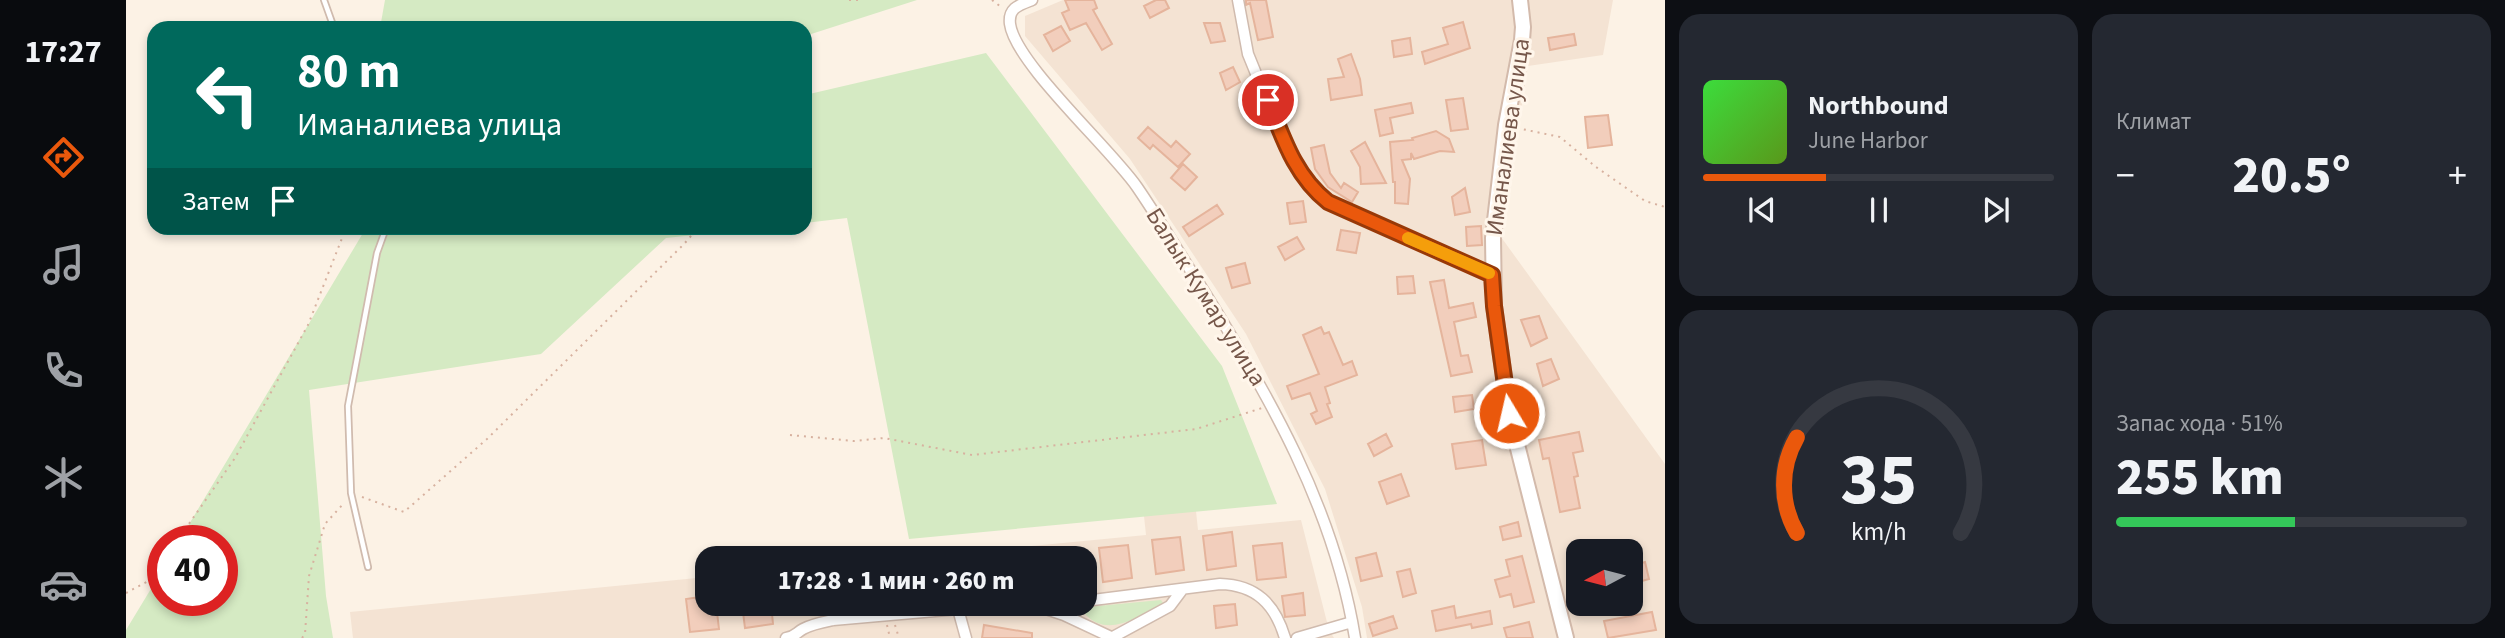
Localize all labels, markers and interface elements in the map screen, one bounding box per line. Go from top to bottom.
text: 17:27 [24,29,102,75]
street label: Иманалиева улица [1477,36,1539,238]
text: 80 m [297,37,401,107]
icon: left [182,49,273,140]
pin [1238,70,1298,130]
icon: arrive [1249,81,1287,119]
text: Northbound [1808,87,1949,124]
text: Иманалиева улица [297,102,562,148]
text: Климат [2116,105,2191,138]
text: June Harbor [1808,124,1928,157]
icon: directions [39,133,88,182]
text: 20.5° [2232,139,2351,213]
text: − [2116,149,2135,203]
text: + [2448,149,2467,203]
icon: arrive [264,182,302,220]
text: Затем [182,183,250,220]
icon: previous [1743,191,1781,229]
icon: pause [1860,191,1898,229]
icon: next [1977,191,2015,229]
street label: Балык Кумар улица [1137,201,1275,393]
icon: music [39,240,88,289]
icon: phone [39,346,88,395]
position arrow [1472,376,1546,450]
text: Запас хода · 51% [2116,407,2283,440]
text: 35 [1840,428,1917,532]
text: 255 km [2116,441,2284,515]
icon: climate [39,453,88,502]
text: km/h [1851,514,1906,550]
speed limit sign: 40 [147,525,238,616]
north arrow [1566,539,1643,616]
map controls [1566,539,1643,616]
icon: car [39,560,88,609]
text: 17:28 · 1 мин · 260 m [778,562,1014,599]

